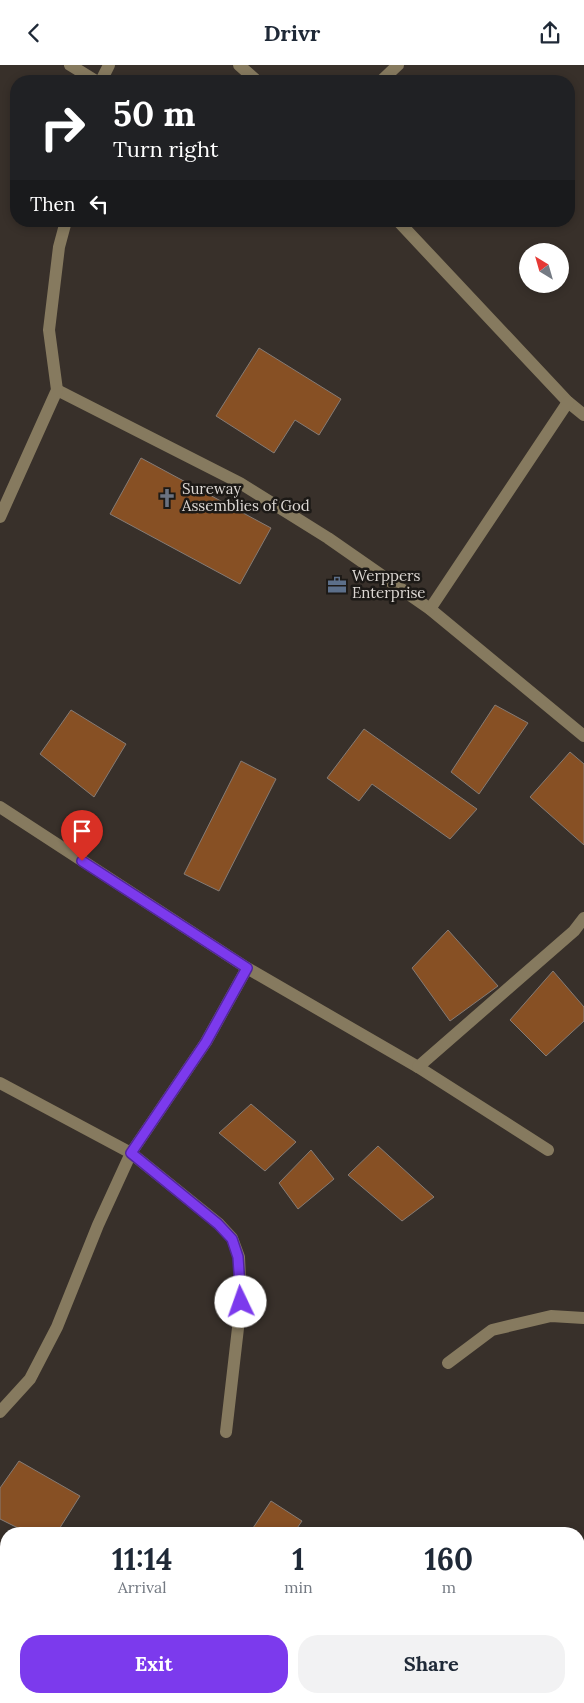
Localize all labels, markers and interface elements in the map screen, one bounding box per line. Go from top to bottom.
icon: back [20,19,48,47]
text: Drivr [264,19,320,47]
icon: share [536,19,564,47]
text: 50 m [113,91,196,136]
icon: right [30,95,95,160]
text: Turn right [113,135,218,163]
icon: left [85,190,113,218]
text: Then [30,192,75,216]
north arrow [519,243,569,293]
map controls [519,243,569,293]
place label: Sureway Assemblies of God [181,479,310,515]
church icon: Sureway Assemblies of God [156,487,178,509]
place label: Werppers Enterprise [352,566,425,602]
office icon: Werppers Enterprise [326,574,348,596]
pin [61,810,103,861]
icon: arrive [68,817,96,845]
position arrow [214,1275,266,1327]
text: 11:14 [112,1540,172,1578]
text: 1 [292,1540,305,1578]
text: 160 [425,1540,473,1578]
text: Arrival [118,1577,167,1597]
text: min [284,1577,313,1597]
text: m [442,1577,456,1597]
button: Exit [20,1635,288,1693]
button: Share [298,1635,565,1693]

